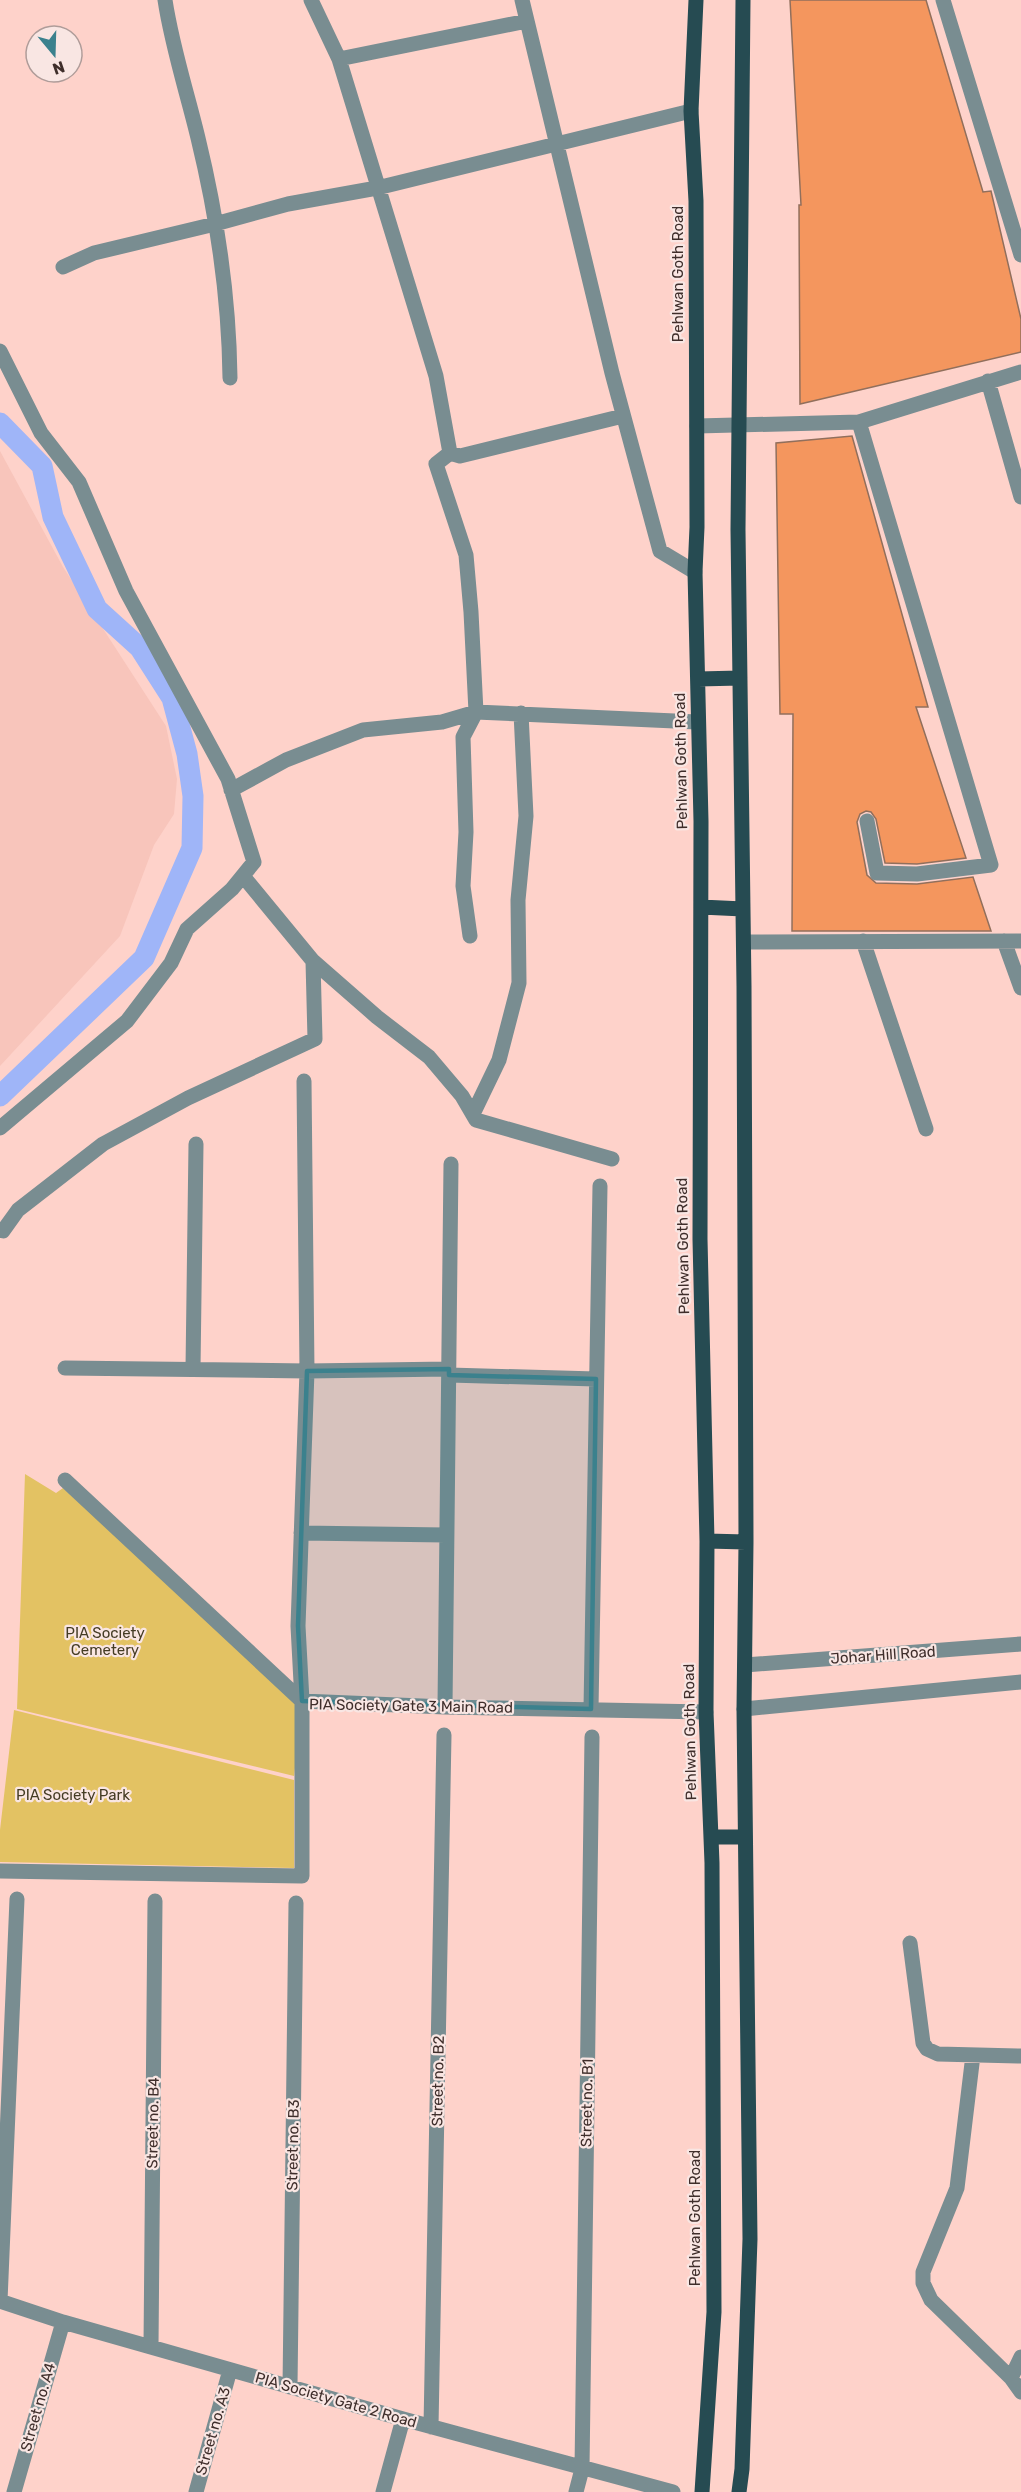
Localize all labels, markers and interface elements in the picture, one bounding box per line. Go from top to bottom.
north arrow [24,24,84,84]
text: N [50,57,67,79]
street label: Pehlwan Goth Road [669,206,687,342]
street label: Pehlwan Goth Road [671,693,691,829]
street label: Pehlwan Goth Road [673,1178,693,1314]
park label: PIA Society Cemetery [65,1624,145,1659]
street label: Johar Hill Road [830,1642,936,1668]
street label: Pehlwan Goth Road [680,1664,700,1800]
street label: PIA Society Gate 3 Main Road [309,1695,513,1717]
park label: PIA Society Park [16,1786,130,1804]
street label: Street no. B2 [428,2035,448,2127]
street label: Street no. B1 [577,2059,597,2147]
street label: Street no. B4 [143,2077,163,2169]
street label: Street no. B3 [283,2099,303,2191]
street label: Pehlwan Goth Road [686,2150,704,2286]
street label: Street no. A4 [17,2361,59,2453]
street label: PIA Society Gate 2 Road [253,2368,419,2432]
street label: Street no. A3 [192,2385,234,2477]

